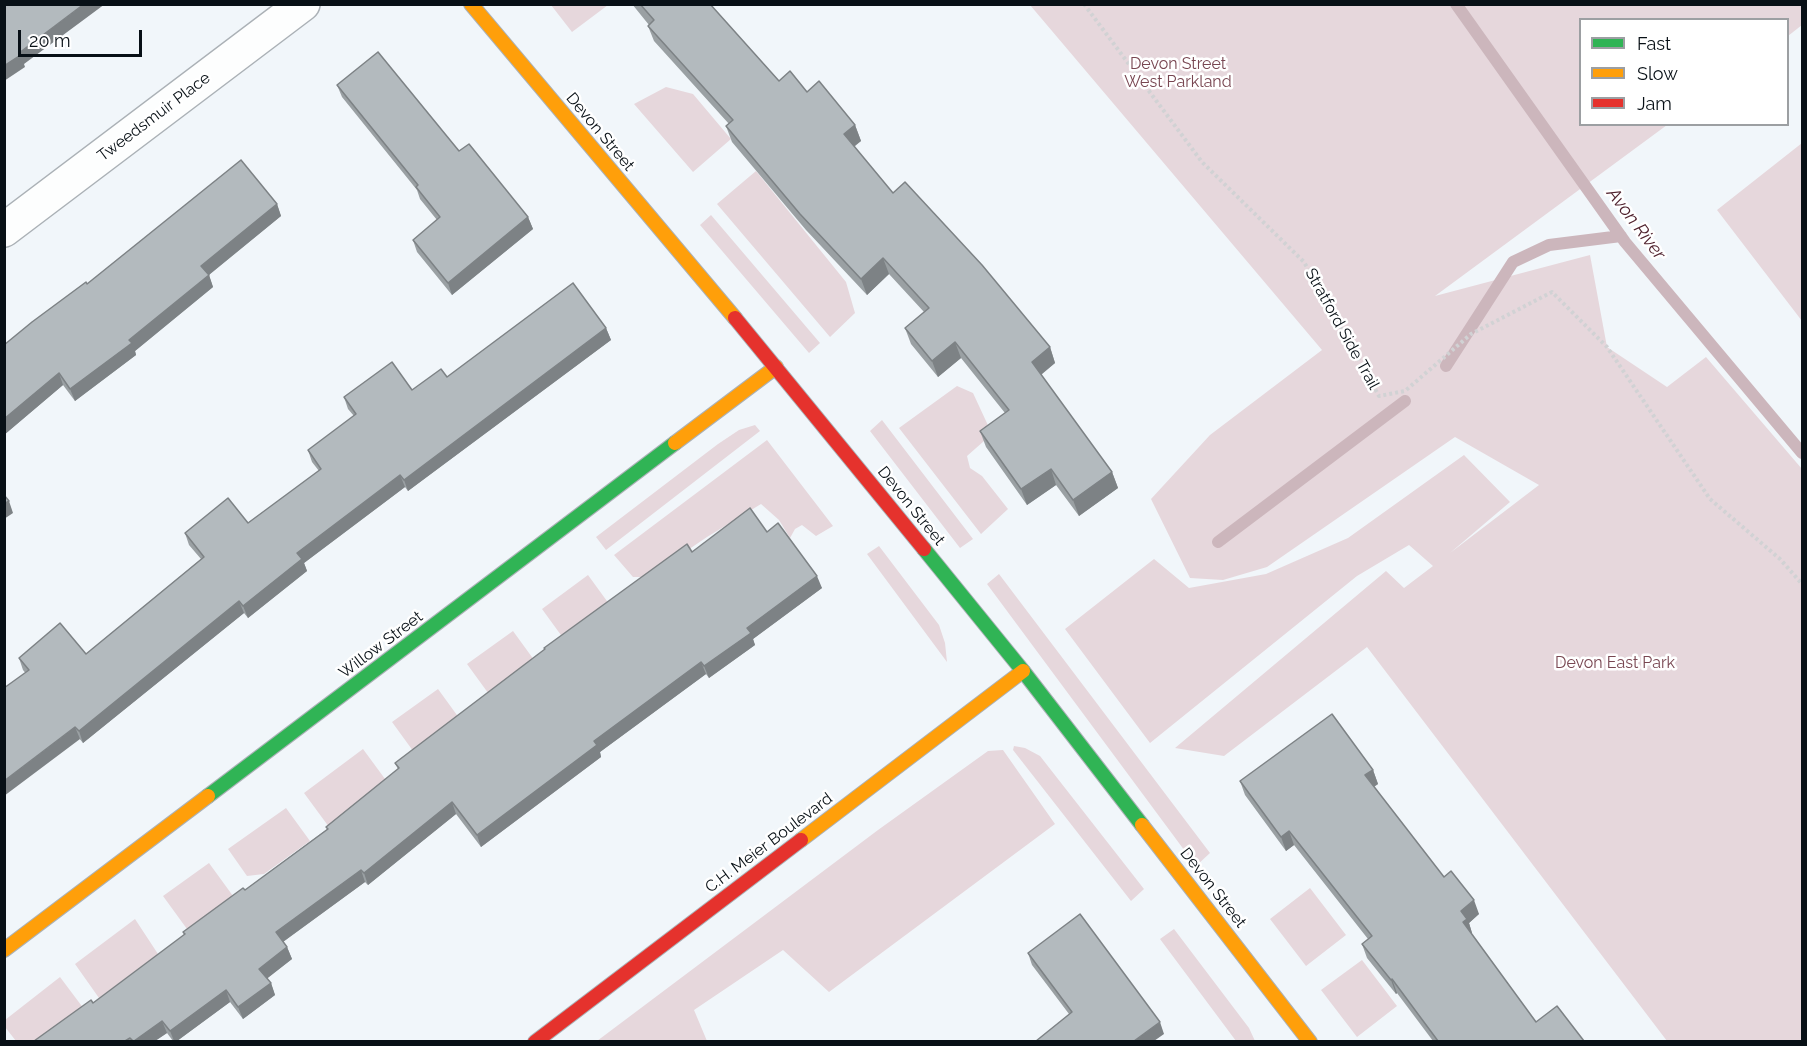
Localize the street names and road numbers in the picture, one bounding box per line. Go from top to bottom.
street label: Tweedsmuir Place [94,68,214,166]
street label: Devon Street [562,89,638,175]
street label: Stratford Side Trail [1301,265,1383,393]
street label: Devon Street [873,463,949,549]
street label: Willow Street [335,607,427,683]
street label: C.H. Meier Boulevard [702,789,836,897]
street label: Devon Street [1176,844,1250,932]

